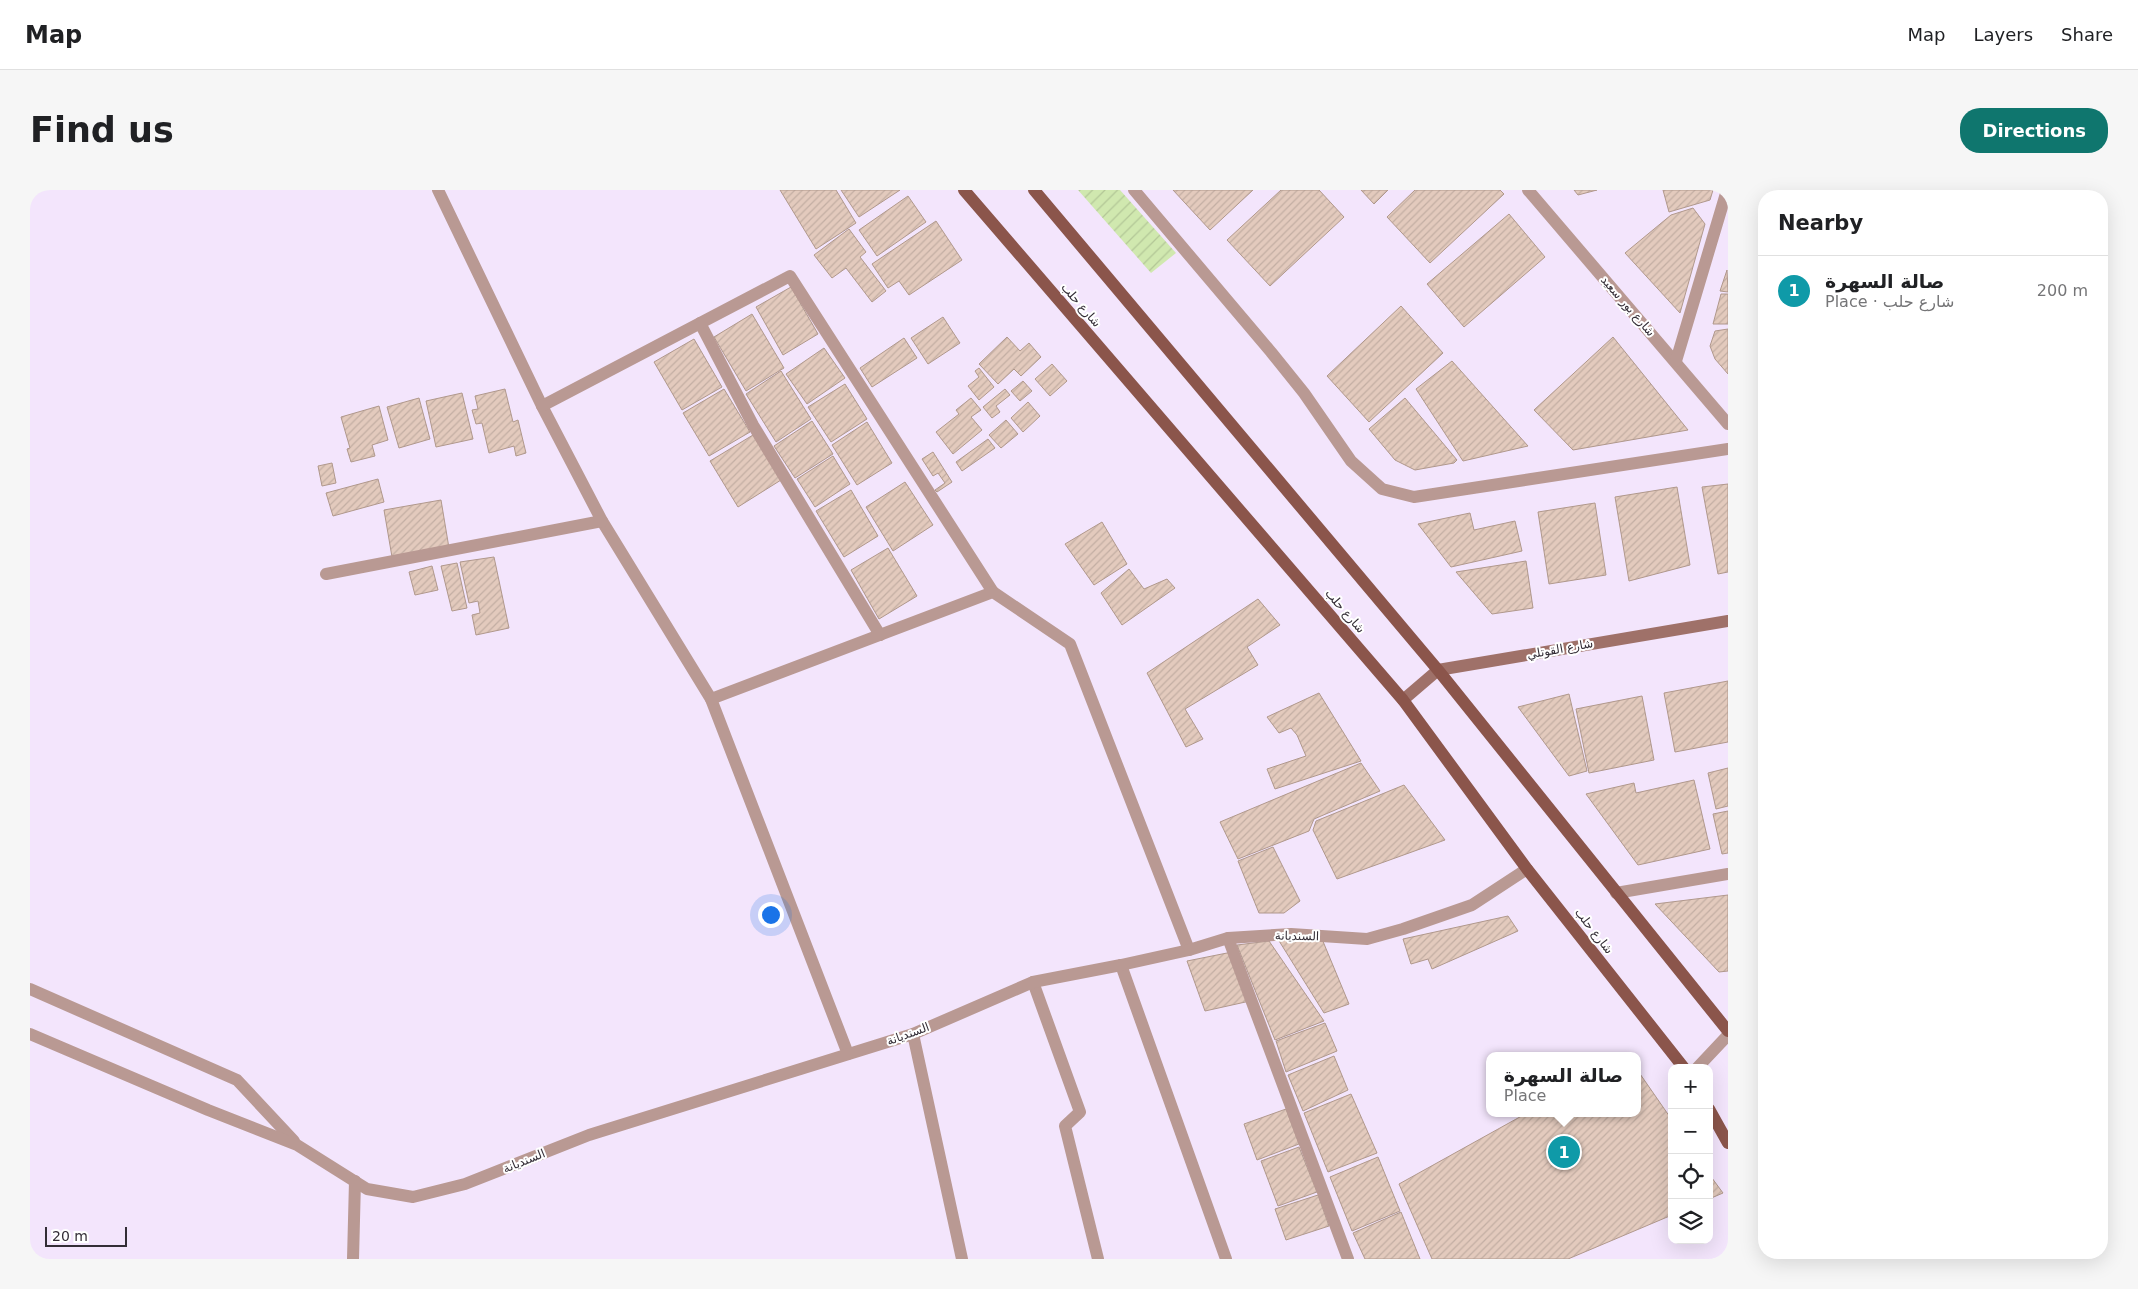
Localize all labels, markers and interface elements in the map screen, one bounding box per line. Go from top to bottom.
text: Map [25,21,82,49]
text: Map [1907,24,1945,45]
text: Layers [1973,24,2033,45]
text: Share [2061,24,2113,45]
button: Directions [1960,108,2108,153]
text: Find us [30,110,174,150]
text: Nearby [1778,211,1863,235]
text: صالة السهرة [1825,270,1944,292]
street label: شارع بور سعيد [1597,273,1658,340]
street label: شارع حلب [1057,280,1104,330]
text: 1 [1788,281,1800,300]
text: 200 m [2037,281,2088,300]
text: Place · شارع حلب [1825,292,1954,311]
street label: شارع حلب [1321,586,1368,636]
street label: شارع القوتلي [1526,636,1594,663]
your location [758,902,784,928]
street label: شارع حلب [1571,906,1616,957]
street label: السنديانة [1275,929,1319,943]
street label: السنديانة [885,1020,931,1048]
popup [1486,1052,1641,1117]
text: صالة السهرة [1504,1064,1623,1086]
map controls [1668,1064,1713,1244]
button: + [1668,1064,1713,1109]
text: Place [1504,1086,1546,1105]
button: − [1668,1109,1713,1154]
pin: 1 [1548,1133,1580,1171]
street label: السنديانة [501,1146,547,1176]
button: locate [1668,1154,1713,1199]
button: layers [1668,1199,1713,1244]
scale bar [45,1224,128,1247]
text: 20 m [52,1228,88,1244]

